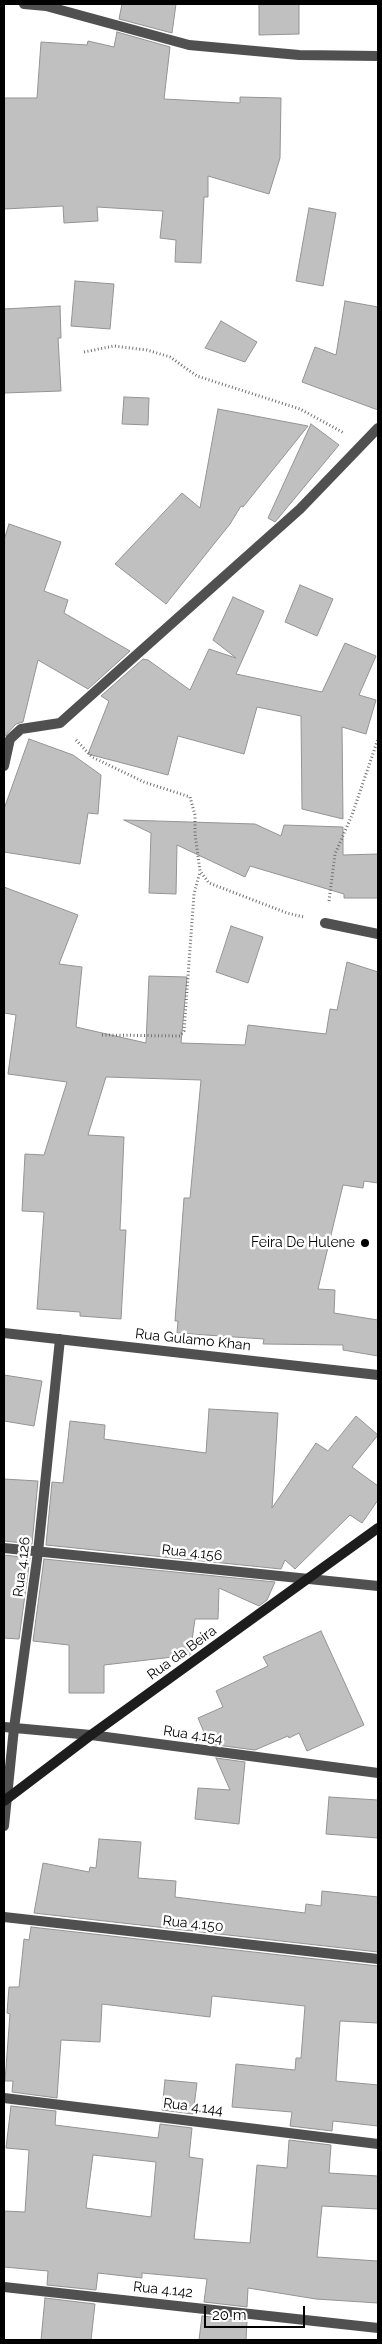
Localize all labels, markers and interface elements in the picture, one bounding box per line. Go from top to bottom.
place label: Feira De Hulene [251,1235,355,1251]
marker: Feira De Hulene [359,1237,371,1249]
street label: Rua Gulamo Khan [134,1326,252,1354]
street label: Rua 4.126 [10,1536,34,1598]
street label: Rua 4.156 [161,1541,223,1565]
street label: Rua da Beira [144,1622,220,1684]
street label: Rua 4.154 [162,1722,224,1748]
street label: Rua 4.150 [162,1912,224,1936]
street label: Rua 4.144 [162,2095,224,2119]
street label: Rua 4.142 [132,2279,194,2301]
scale bar [207,2296,308,2328]
text: 20 m [212,2306,247,2324]

